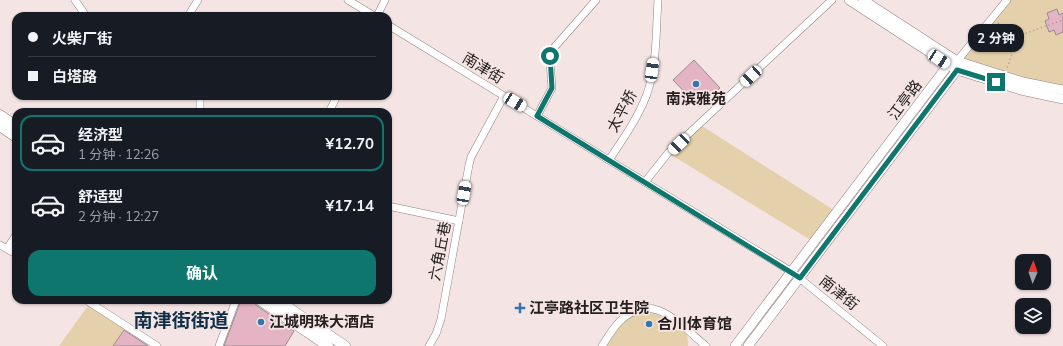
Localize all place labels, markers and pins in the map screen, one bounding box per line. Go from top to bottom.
marker: 南滨雅苑 [691,79,701,89]
place label: 南滨雅苑 [666,89,726,108]
place label: 江亭路社区卫生院 [529,298,649,317]
marker: 江亭路社区卫生院 [514,302,526,314]
place label: 江城明珠大酒店 [269,312,374,331]
place label: 合川体育馆 [657,314,732,333]
marker: 江城明珠大酒店 [256,317,266,327]
marker: 合川体育馆 [644,319,654,329]

